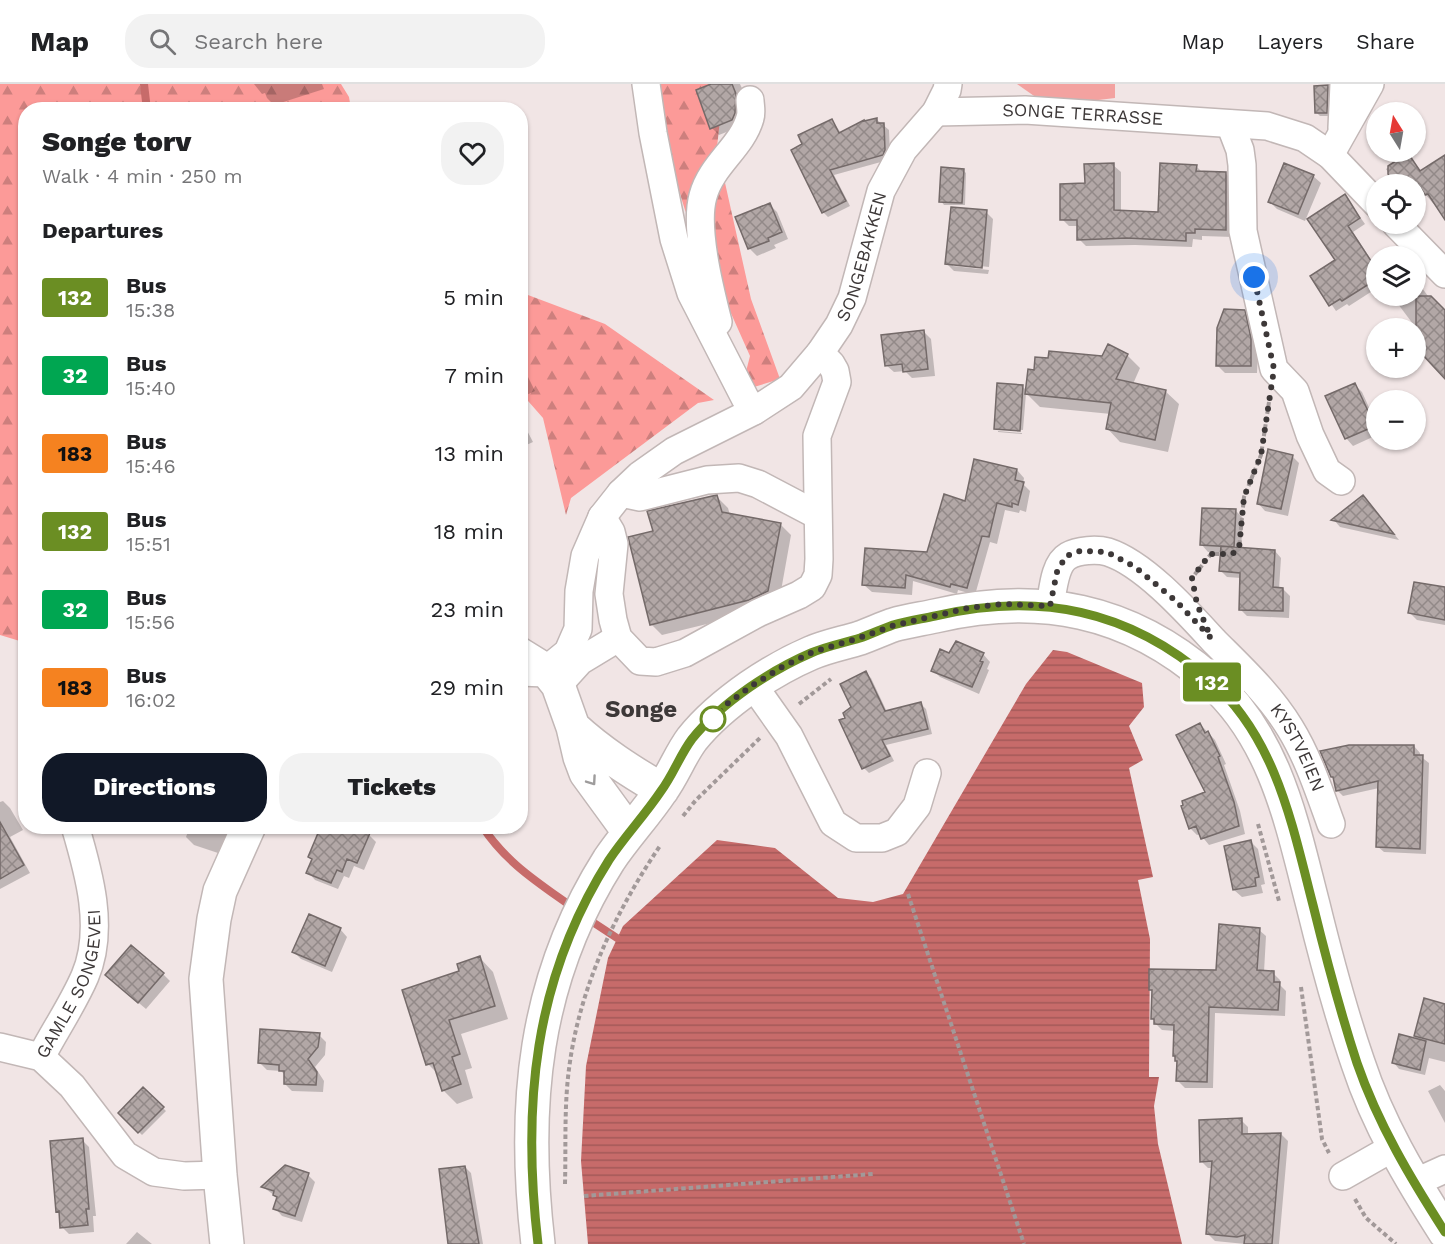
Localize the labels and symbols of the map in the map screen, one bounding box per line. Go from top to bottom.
street label: SONGE TERRASSE [1002,99,1164,129]
north arrow [1366,102,1426,162]
street label: SONGEBAKKEN [831,189,890,325]
your location [1239,262,1269,292]
line badge: 132 [1178,662,1246,702]
district label: Songe [605,695,677,723]
street label: KYSTVEIEN [1266,699,1329,794]
unlabelled marker [700,706,726,732]
one-way arrow [585,775,596,786]
street label: GAMLE SONGEVEI [31,909,105,1062]

